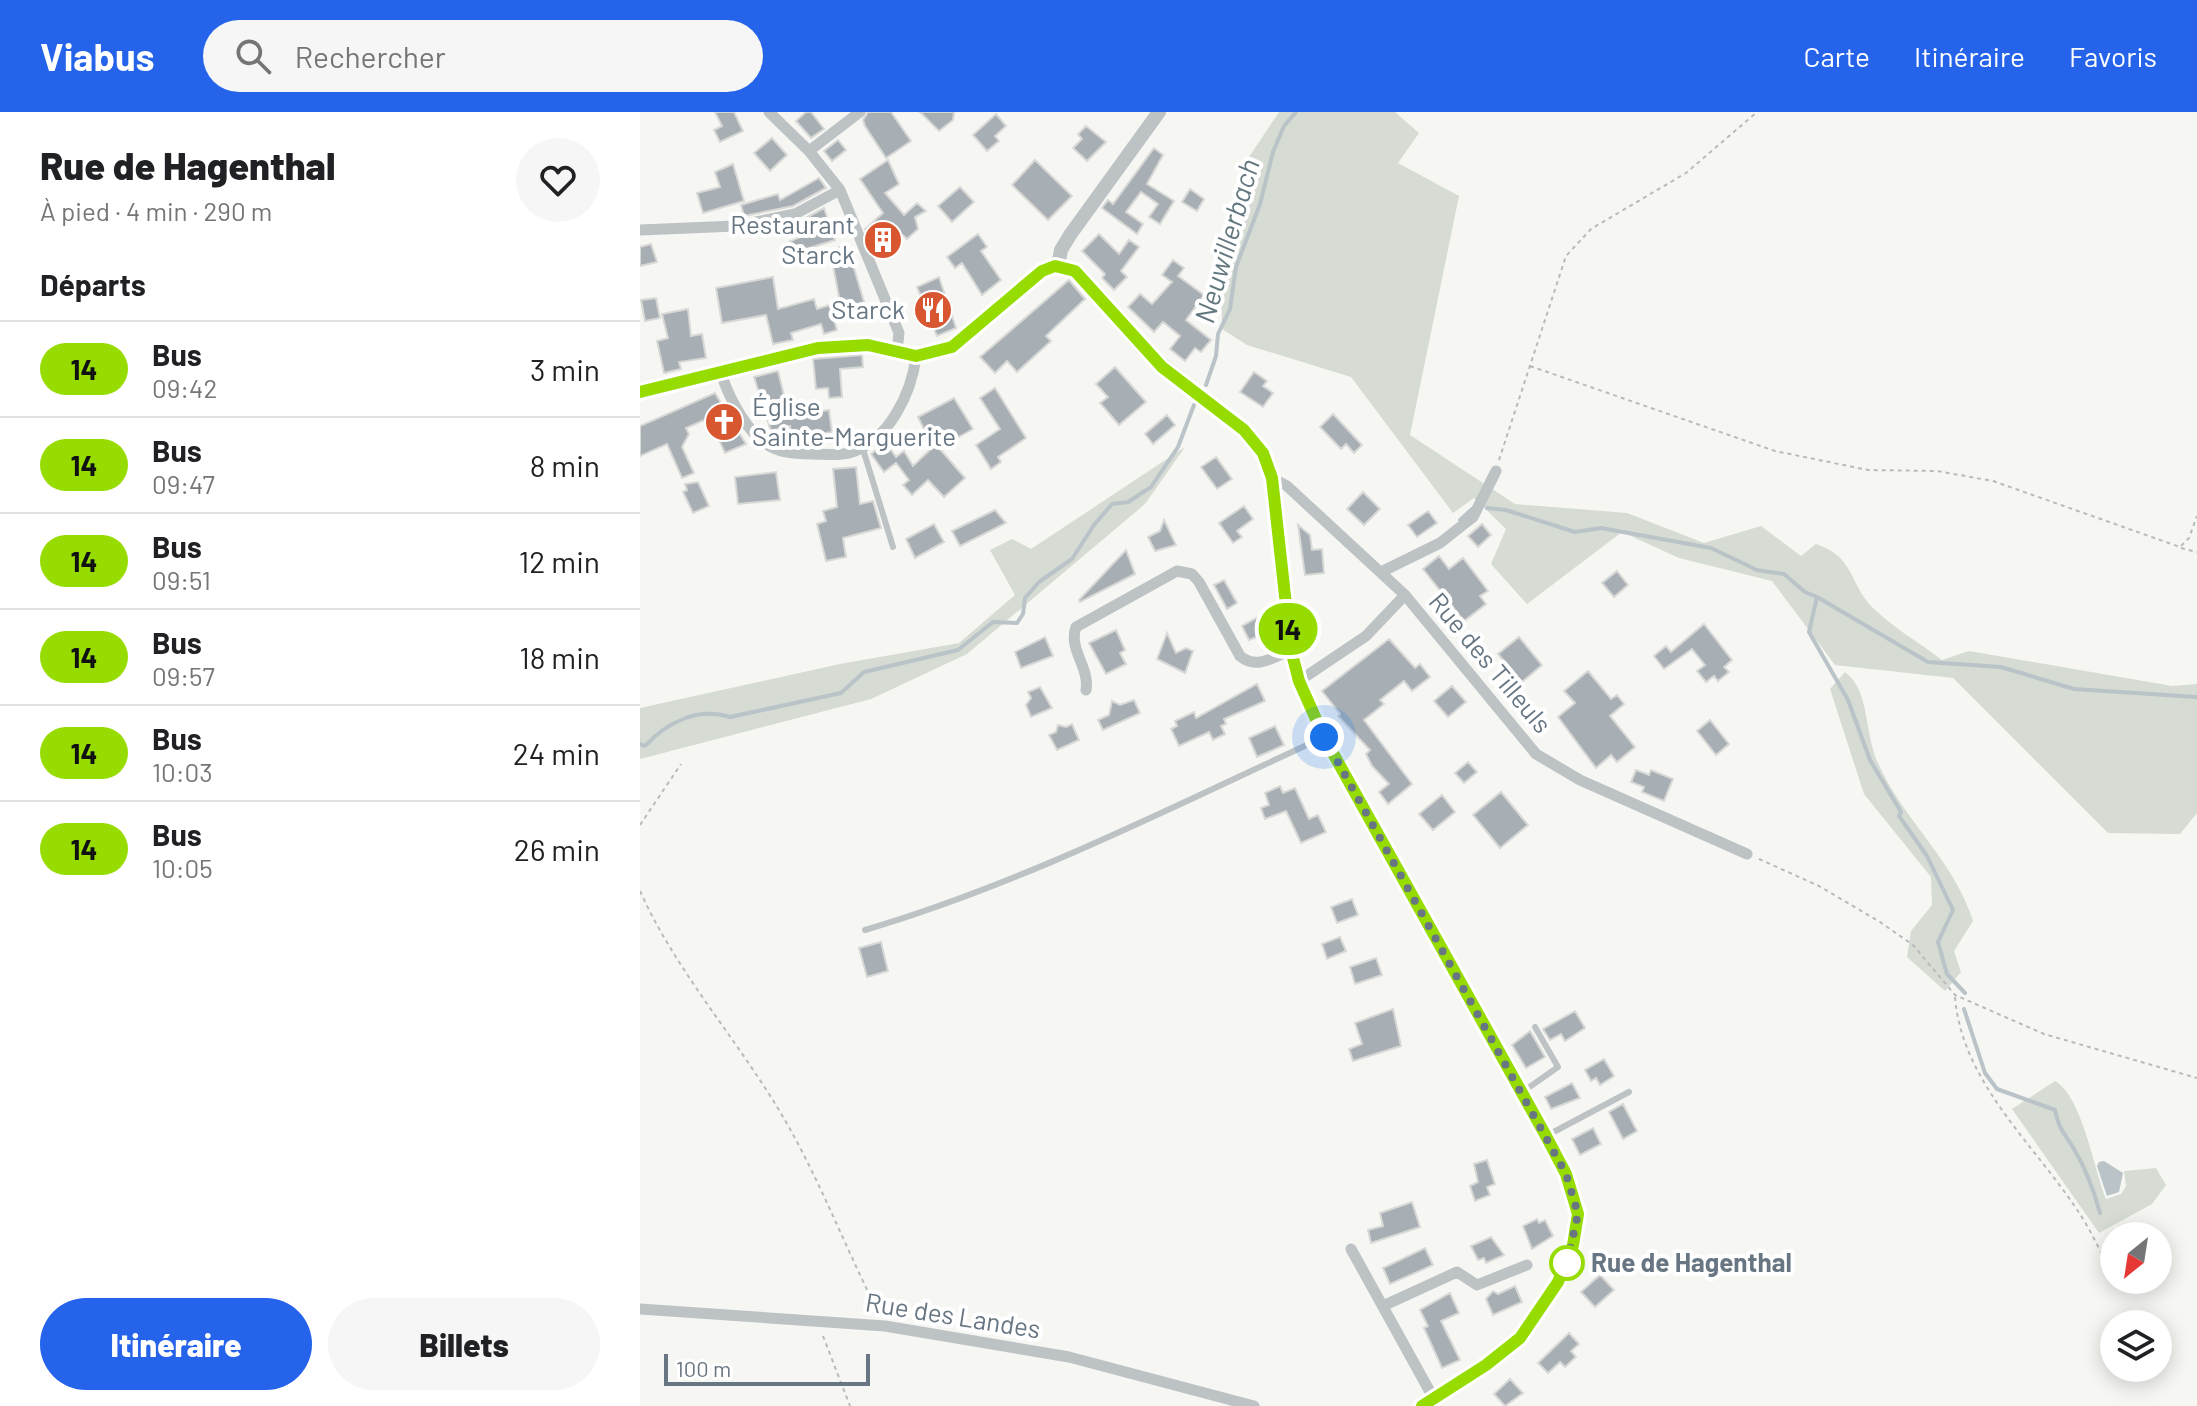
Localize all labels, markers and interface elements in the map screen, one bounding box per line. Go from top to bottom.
search box [203,20,763,92]
text: Viabus [40,33,155,79]
icon: search [231,34,275,78]
text: Rechercher [295,38,446,74]
text: Carte [1804,39,1870,73]
text: Itinéraire [1914,39,2025,73]
text: Favoris [2069,39,2157,73]
button: heart [516,138,600,222]
text: Rue de Hagenthal [40,142,335,188]
water label: Neuwillerbach [1186,155,1266,327]
text: À pied · 4 min · 290 m [40,195,272,226]
place label: Restaurant Starck [730,208,855,269]
building icon: Restaurant Starck [862,219,904,261]
text: Départs [40,266,146,302]
restaurant icon: Starck [912,289,954,331]
place label: Starck [831,293,905,324]
text: Bus [152,336,202,372]
text: 3 min [530,351,600,387]
text: 14 [71,352,97,386]
text: 09:42 [152,372,217,403]
place label: Église Sainte-Marguerite [752,390,956,451]
church icon: Église Sainte-Marguerite [703,401,745,443]
text: Bus [152,432,202,468]
text: 8 min [530,447,600,483]
text: 14 [71,448,97,482]
text: 09:47 [152,468,215,499]
text: Bus [152,528,202,564]
text: 12 min [519,543,600,579]
text: 14 [71,544,97,578]
text: 09:51 [152,564,211,595]
street label: Rue des Tilleuls [1423,586,1559,739]
line badge: 14 [1252,603,1324,655]
text: 14 [1275,612,1301,646]
text: Bus [152,624,202,660]
text: 18 min [519,639,600,675]
text: 14 [71,640,97,674]
text: 09:57 [152,660,215,691]
your location [1304,717,1344,757]
text: Bus [152,720,202,756]
text: 24 min [513,735,600,771]
text: 14 [71,736,97,770]
text: 10:03 [152,756,213,787]
text: Bus [152,816,202,852]
text: 26 min [514,831,600,867]
text: 14 [71,832,97,866]
text: 10:05 [152,852,213,883]
north arrow [2100,1222,2172,1294]
map controls [2100,1222,2172,1382]
marker: Rue de Hagenthal [1550,1246,1584,1280]
place label: Rue de Hagenthal [1591,1246,1792,1277]
street label: Rue des Landes [864,1285,1043,1344]
button: Itinéraire [40,1298,312,1390]
button: Billets [328,1298,600,1390]
button: layers [2100,1310,2172,1382]
scale bar [664,1350,870,1386]
text: 100 m [676,1355,731,1381]

